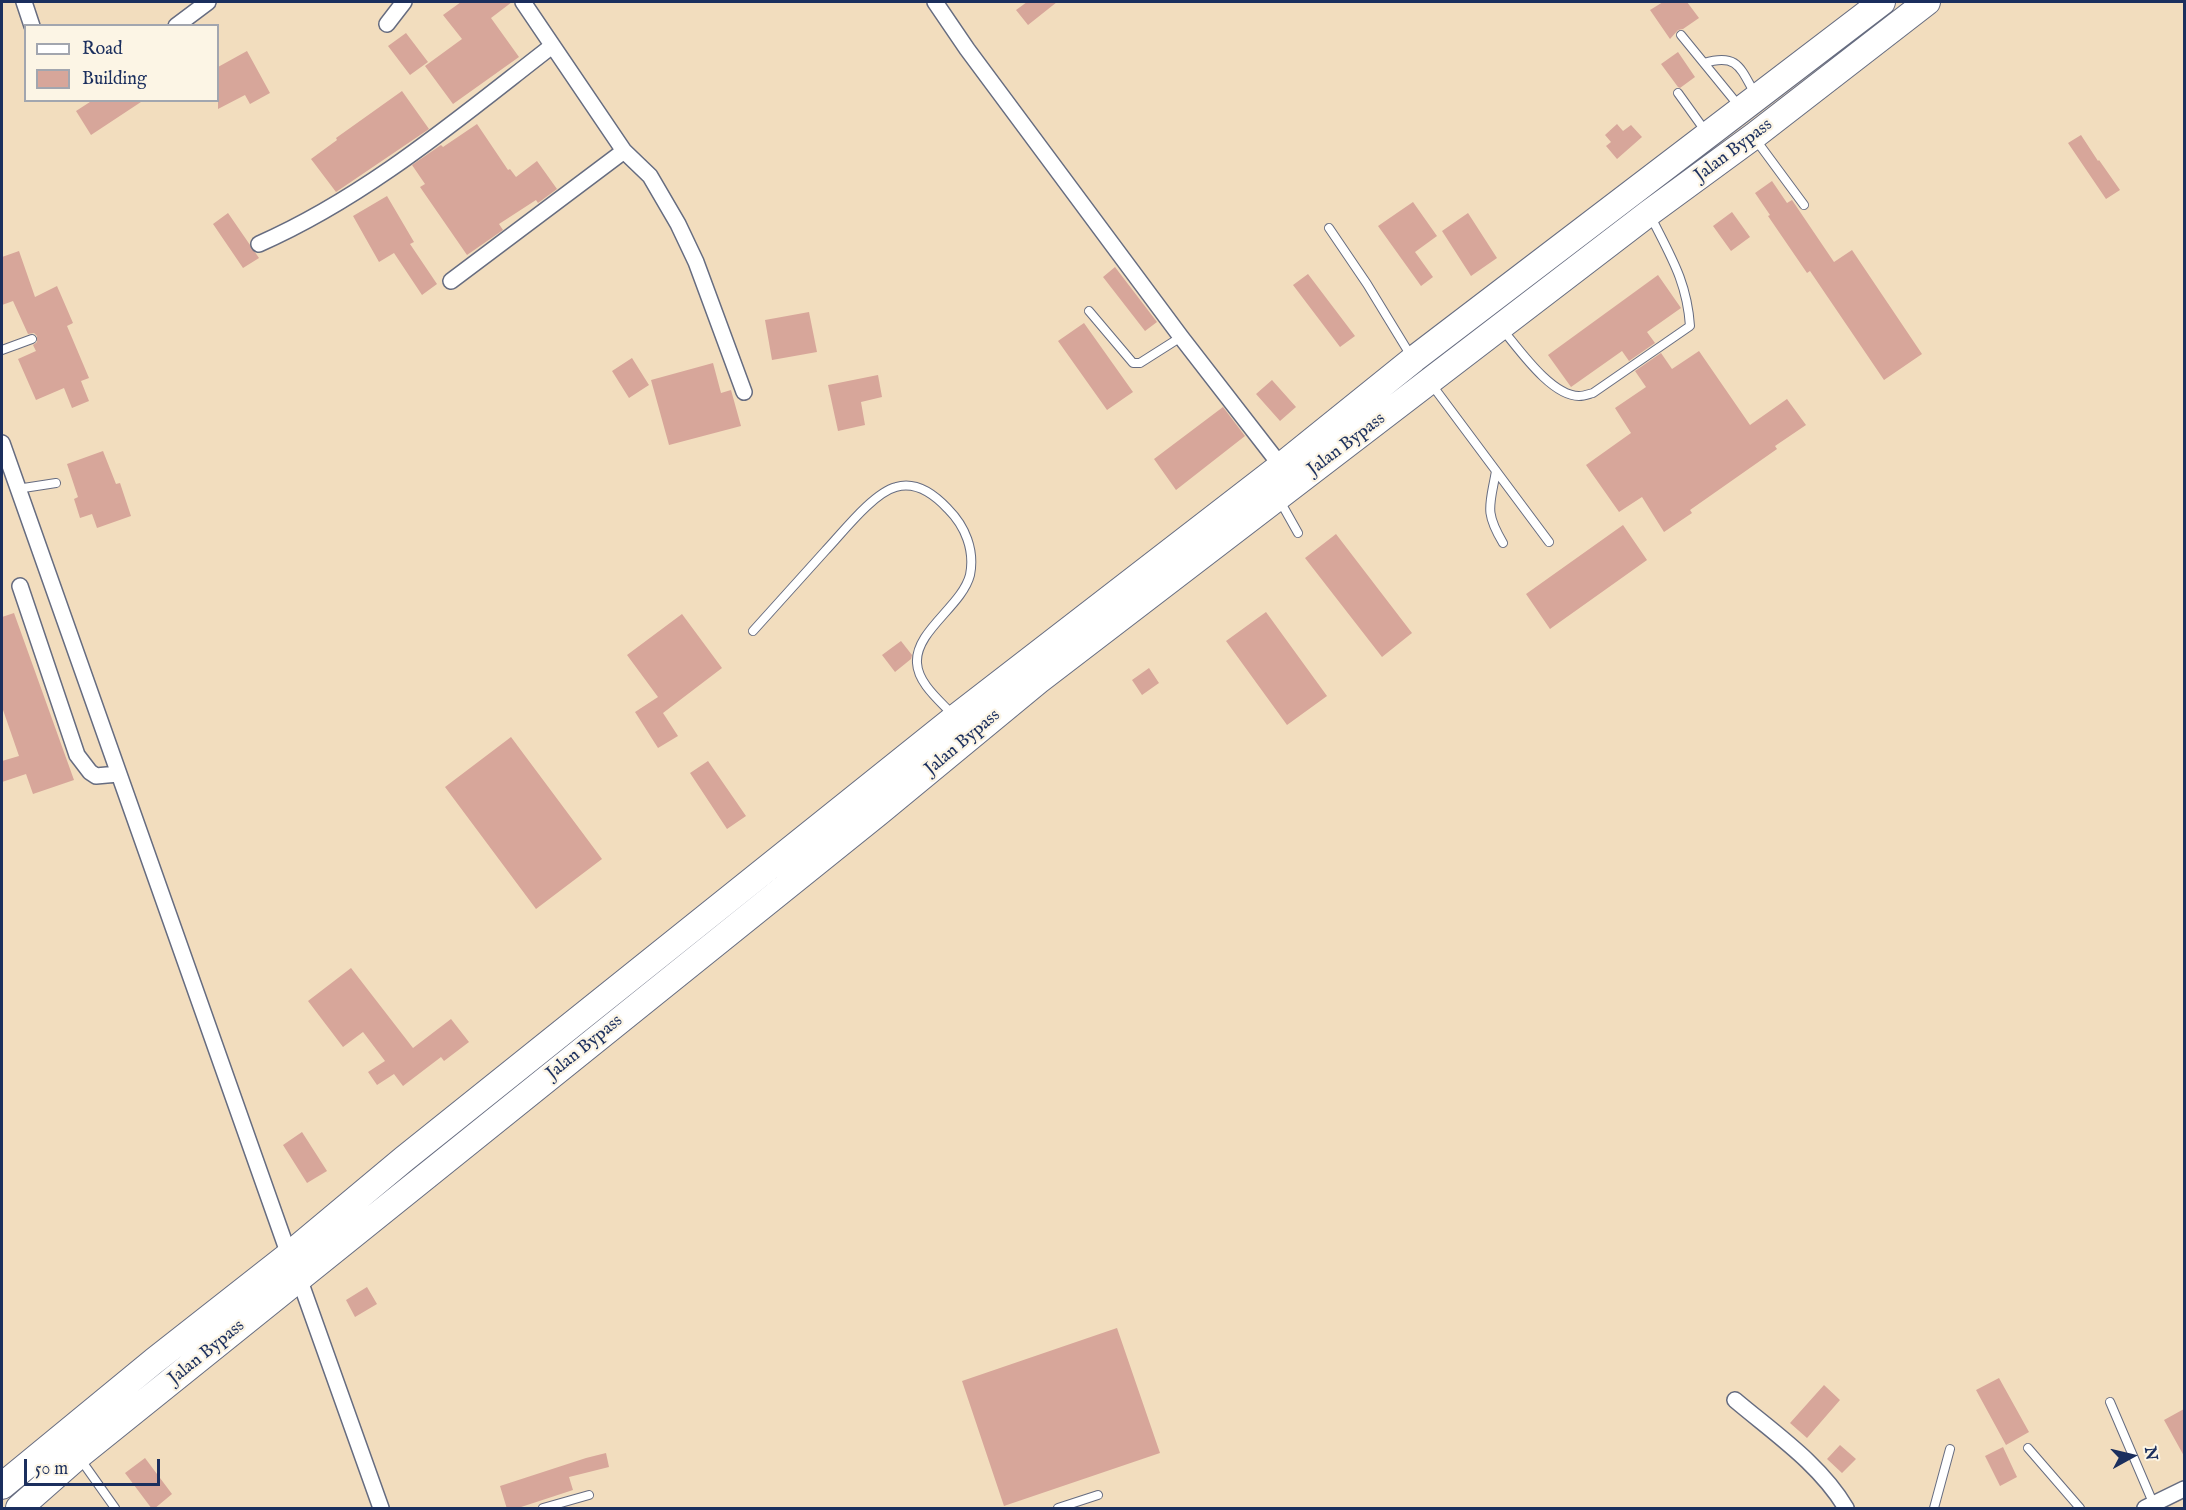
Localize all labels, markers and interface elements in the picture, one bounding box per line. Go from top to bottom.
legend [24,24,219,102]
text: Road [82,38,123,61]
text: Building [82,68,147,91]
street label: Jalan Bypass [1691,115,1777,187]
street label: Jalan Bypass [1304,409,1390,481]
street label: Jalan Bypass [921,705,1005,781]
street label: Jalan Bypass [543,1011,627,1085]
street label: Jalan Bypass [165,1316,249,1390]
north arrow [2102,1426,2162,1486]
text: N [2139,1445,2161,1462]
scale bar [27,1447,164,1485]
text: 50 m [35,1458,68,1481]

